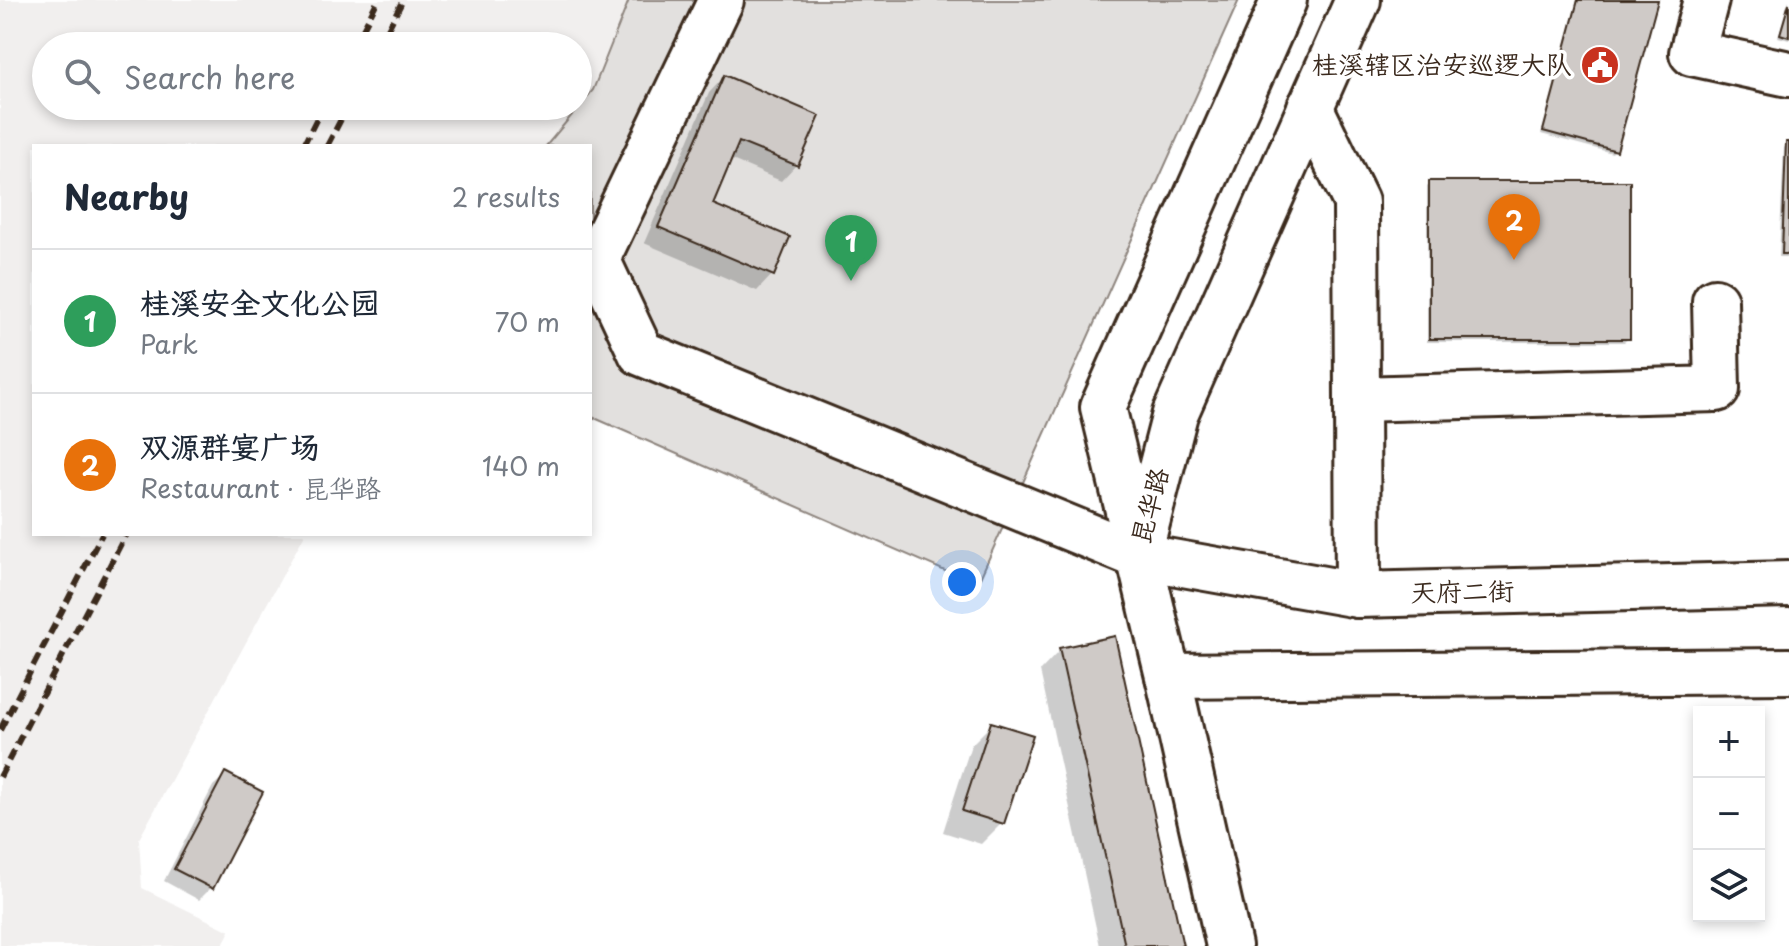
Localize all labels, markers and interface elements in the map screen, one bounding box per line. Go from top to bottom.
search box [32,32,592,120]
place label: 桂溪辖区治安巡逻大队 [1312,44,1572,83]
public building icon: 桂溪辖区治安巡逻大队 [1579,44,1621,86]
icon: search [60,54,104,98]
text: Search here [124,54,296,99]
text: Nearby [64,170,189,222]
text: 2 results [452,177,560,216]
pin: 2 [1488,194,1540,260]
pin: 1 [825,215,877,281]
text: 桂溪安全文化公园 [140,279,380,324]
text: 1 [84,302,96,341]
text: 70 m [495,302,560,341]
text: Park [140,324,198,363]
text: 双源群宴广场 [140,423,320,468]
text: 2 [81,446,99,485]
text: 140 m [482,446,560,485]
street label: 昆华路 [1120,463,1177,548]
text: Restaurant · 昆华路 [140,468,381,507]
your location [942,562,982,602]
street label: 天府二街 [1410,570,1514,611]
map controls [1693,706,1765,922]
button: + [1693,706,1765,778]
button: − [1693,778,1765,850]
button: layers [1693,850,1765,922]

